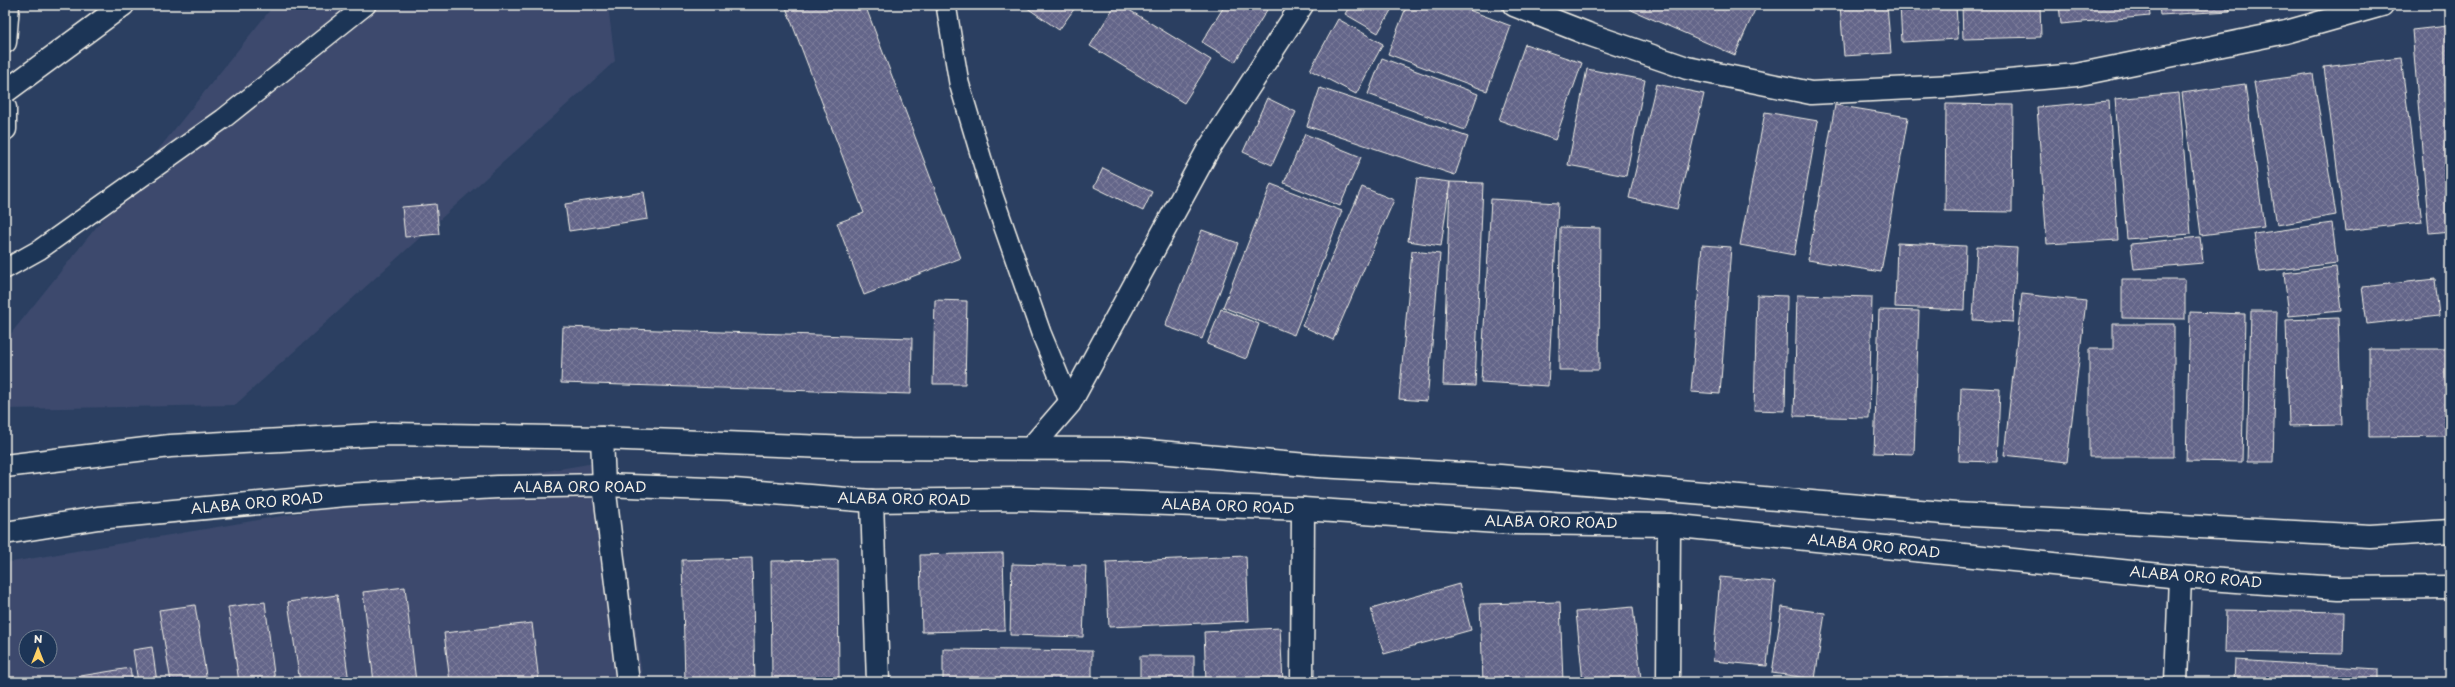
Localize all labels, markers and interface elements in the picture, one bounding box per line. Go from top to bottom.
street label: ALABA ORO ROAD [514,476,646,497]
street label: ALABA ORO ROAD [190,486,324,519]
street label: ALABA ORO ROAD [837,487,971,510]
street label: ALABA ORO ROAD [1161,493,1295,518]
street label: ALABA ORO ROAD [1484,510,1618,533]
street label: ALABA ORO ROAD [1807,528,1941,563]
street label: ALABA ORO ROAD [2129,560,2263,593]
north arrow [18,629,58,669]
text: N [34,630,43,647]

